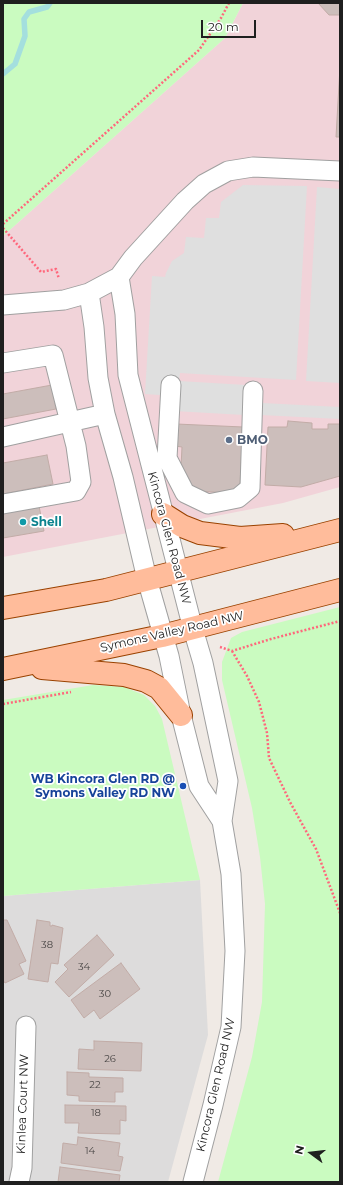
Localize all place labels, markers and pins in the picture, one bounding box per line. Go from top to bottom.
place label: BMO [237,433,268,447]
marker: BMO [224,435,234,445]
place label: Shell [31,515,62,529]
marker: Shell [18,517,28,527]
place label: WB Kincora Glen RD @ Symons Valley RD NW [31,772,175,800]
marker: WB Kincora Glen RD @ Symons Valley RD NW [178,781,188,791]

